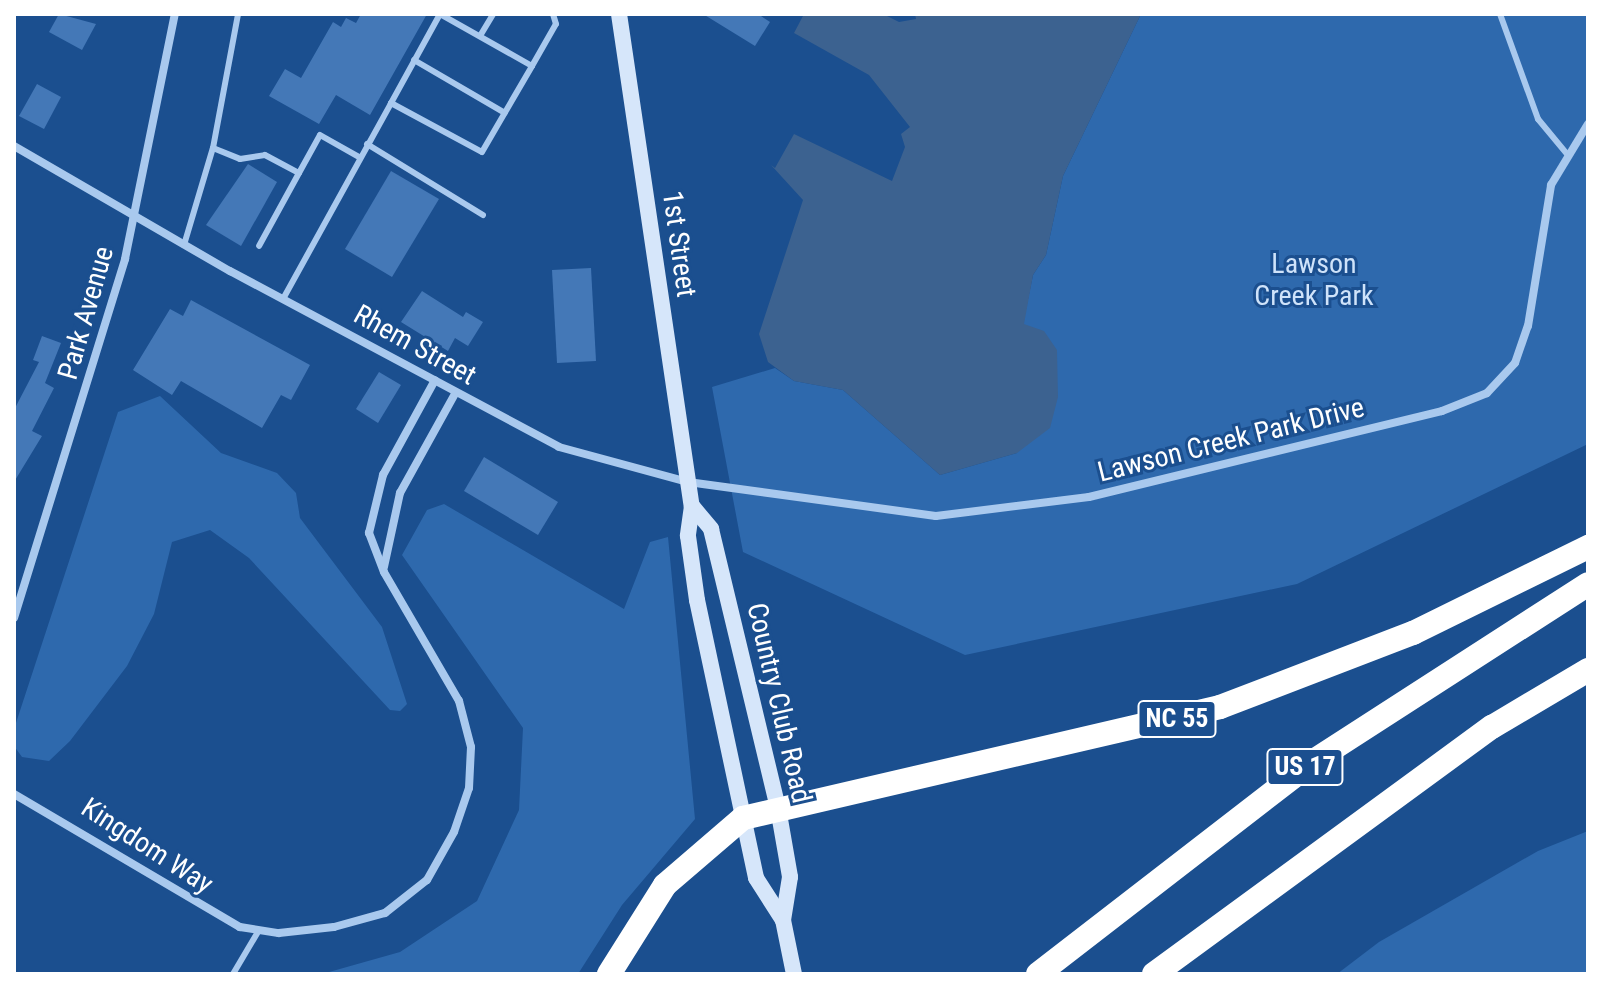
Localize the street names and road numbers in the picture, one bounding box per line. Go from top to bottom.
street label: 1st Street [655,189,703,299]
street label: Park Avenue [51,243,121,383]
street label: Rhem Street [348,298,482,392]
street label: Lawson Creek Park Drive [1094,391,1368,489]
street label: Country Club Road [740,600,818,806]
road number: NC 55 [1137,697,1217,741]
road number: US 17 [1265,745,1345,789]
street label: Kingdom Way [75,791,219,901]

